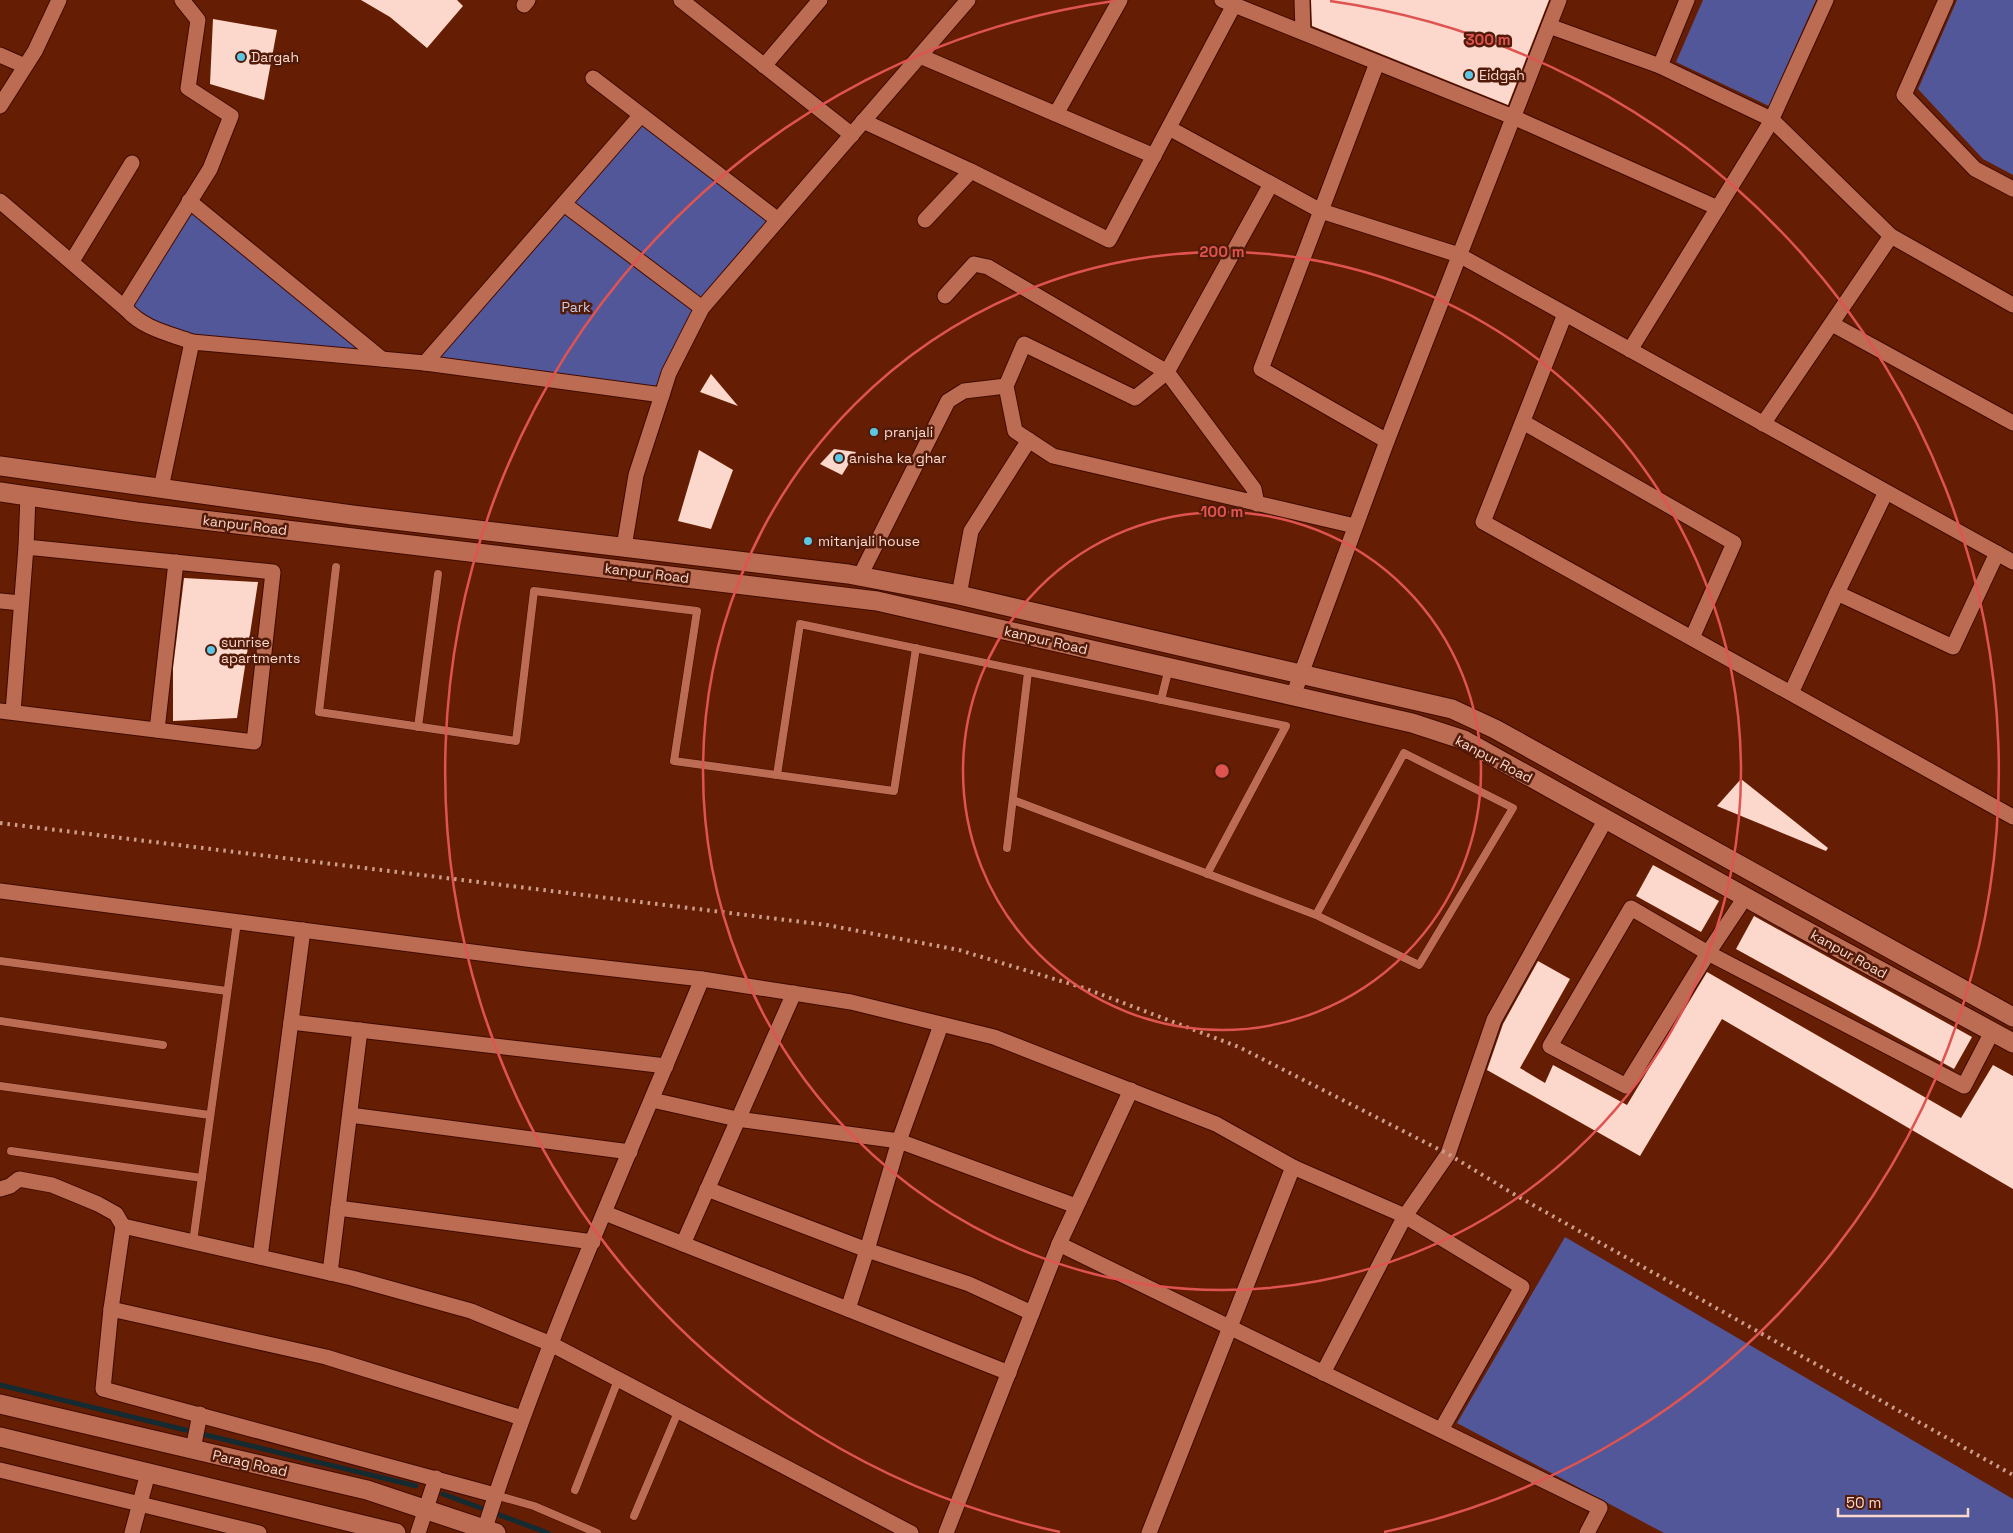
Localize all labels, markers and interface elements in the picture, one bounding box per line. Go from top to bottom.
text: 300 m [1465,30,1511,49]
place label: Dargah [251,48,299,66]
marker: Dargah [235,51,247,63]
place label: Eidgah [1479,66,1525,84]
marker: Eidgah [1463,69,1475,81]
text: 200 m [1200,242,1244,261]
park label: Park [561,298,591,316]
place label: pranjali [884,423,933,441]
marker: pranjali [868,426,880,438]
place label: anisha ka ghar [849,449,947,467]
marker: anisha ka ghar [833,452,845,464]
text: 100 m [1201,502,1243,521]
street label: kanpur Road [202,511,288,539]
place label: mitanjali house [818,532,920,550]
marker: mitanjali house [802,535,814,547]
street label: kanpur Road [604,559,690,587]
street label: kanpur Road [1003,622,1089,658]
place label: sunrise apartments [221,633,300,667]
marker: sunrise apartments [205,644,217,656]
street label: kanpur Road [1452,731,1536,787]
centre of rings [1213,762,1231,780]
street label: kanpur Road [1808,926,1890,982]
street label: Parag Road [211,1446,289,1480]
scale bar [1838,1486,1968,1518]
text: 50 m [1846,1493,1881,1512]

